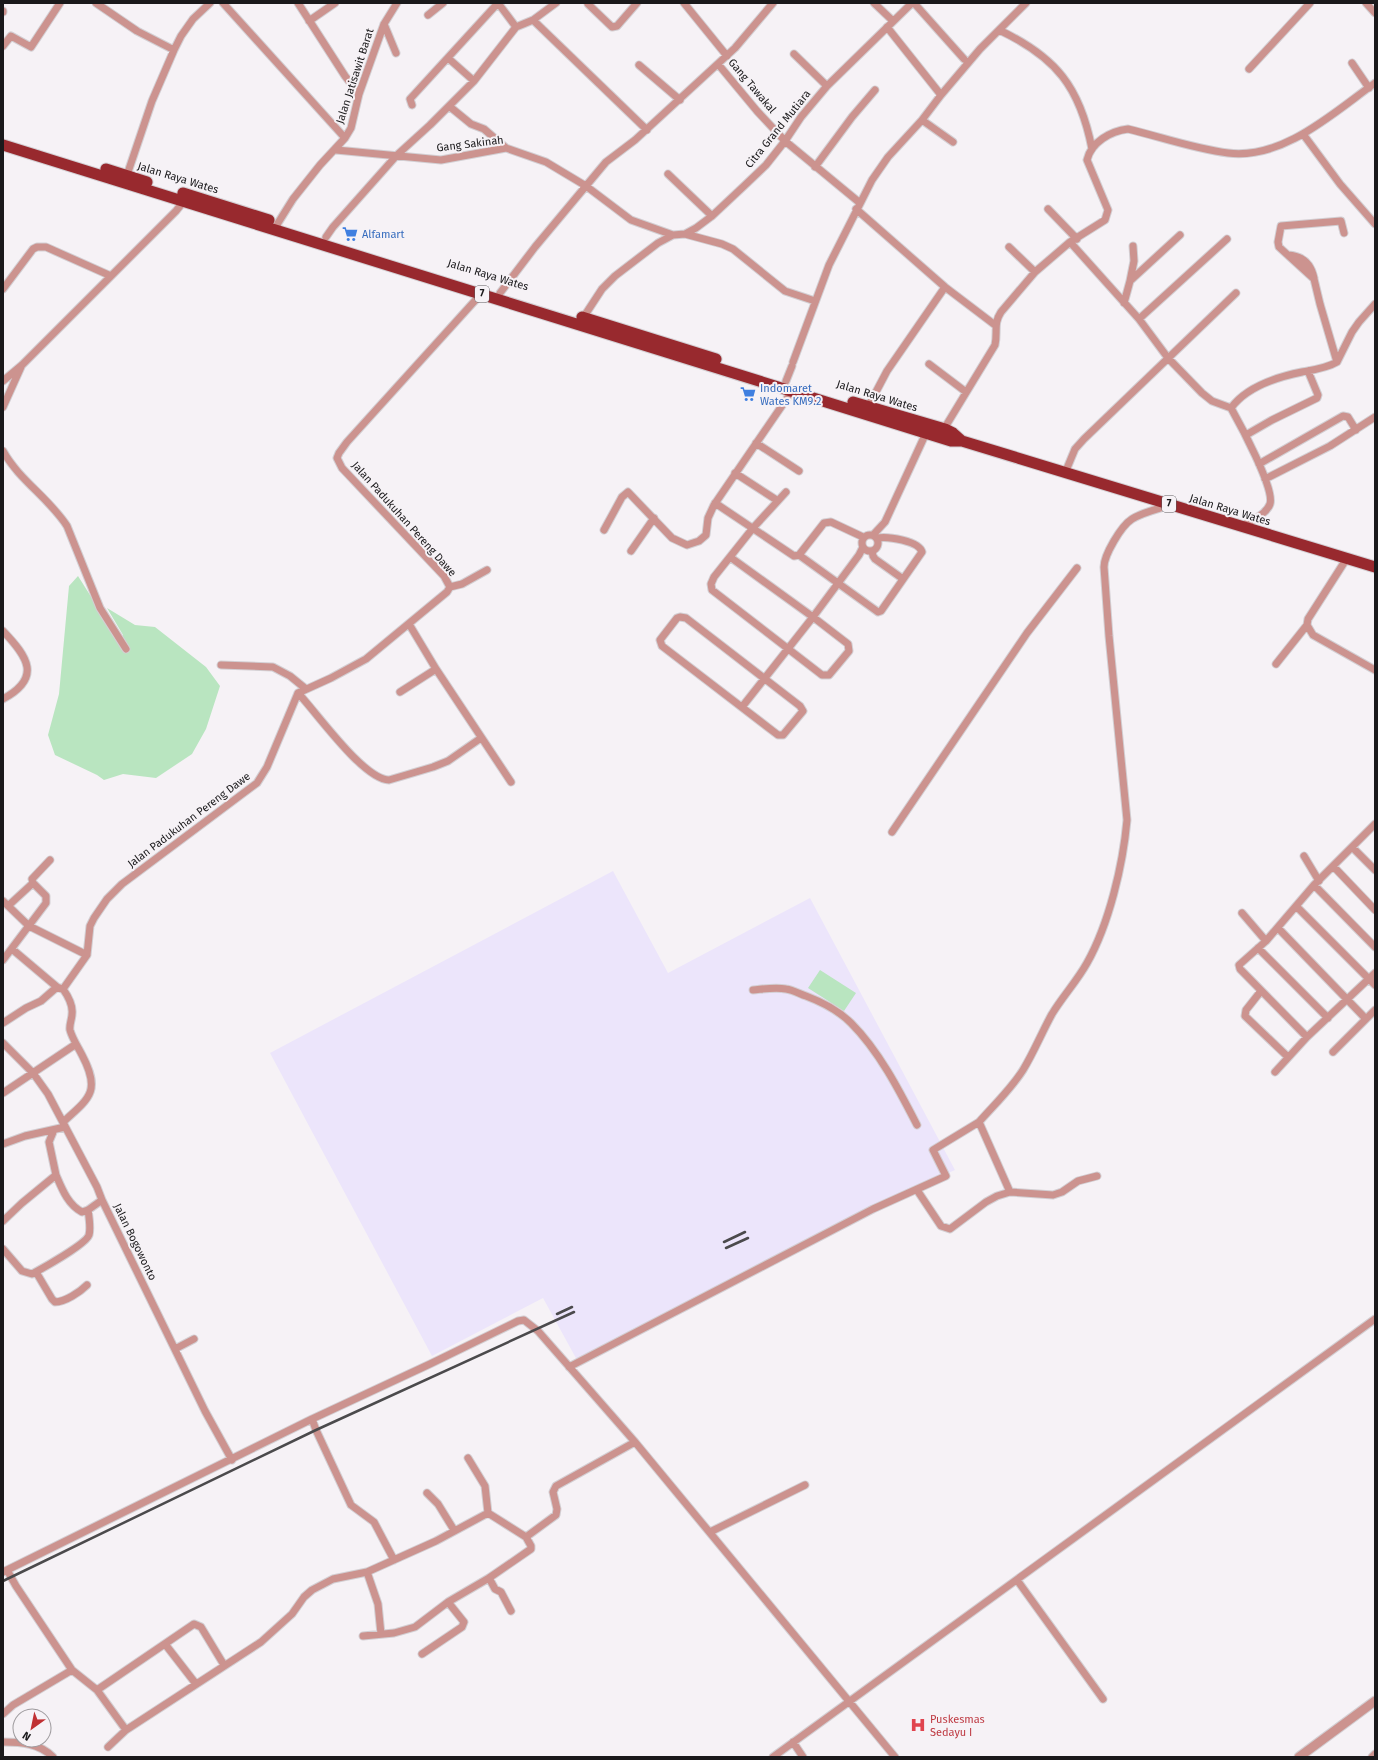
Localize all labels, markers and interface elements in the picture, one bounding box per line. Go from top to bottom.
street label: Jalan Jatisawit Barat [333,27,377,125]
street label: Gang Tawakal [725,56,779,116]
street label: Citra Grand Mutiara [743,87,813,171]
street label: Gang Sakinah [436,133,504,155]
street label: Jalan Raya Wates [136,160,220,196]
supermarket icon: Alfamart [341,225,359,243]
place label: Alfamart [362,228,405,241]
street label: Jalan Raya Wates [446,257,530,293]
road number: 7 [475,286,489,302]
street label: Jalan Raya Wates [835,378,919,414]
place label: Indomaret Wates KM9.2 [760,382,821,408]
supermarket icon: Indomaret Wates KM9.2 [739,385,757,403]
street label: Jalan Padukuhan Pereng Dawe [349,459,459,579]
street label: Jalan Raya Wates [1188,492,1272,528]
road number: 7 [1162,496,1176,512]
street label: Jalan Padukuhan Pereng Dawe [125,770,253,870]
street label: Jalan Bogowonto [111,1201,159,1283]
north arrow [12,1708,52,1748]
place label: Puskesmas Sedayu I [930,1713,985,1739]
hospital icon: Puskesmas Sedayu I [909,1716,927,1734]
text: N [20,1729,33,1743]

